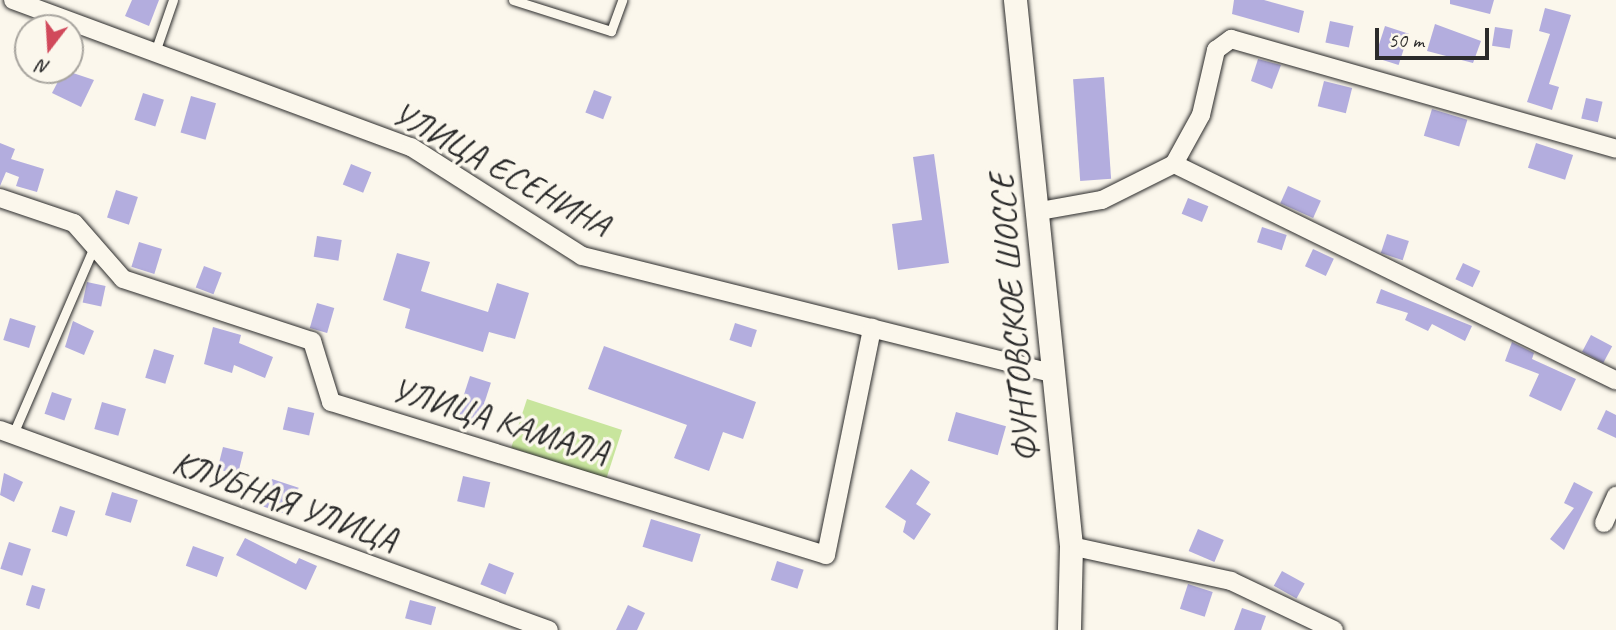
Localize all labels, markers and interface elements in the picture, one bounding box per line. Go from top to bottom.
north arrow [14,14,84,84]
scale bar [1378,14,1492,58]
text: 50 m [1388,27,1424,53]
text: N [34,54,53,80]
street label: УЛИЦА ЕСЕНИНА [385,92,617,246]
street label: ФУНТОВСКОЕ ШОССЕ [980,172,1048,464]
street label: УЛИЦА КАМАЛА [386,368,614,474]
street label: КЛУБНАЯ УЛИЦА [166,441,404,561]

